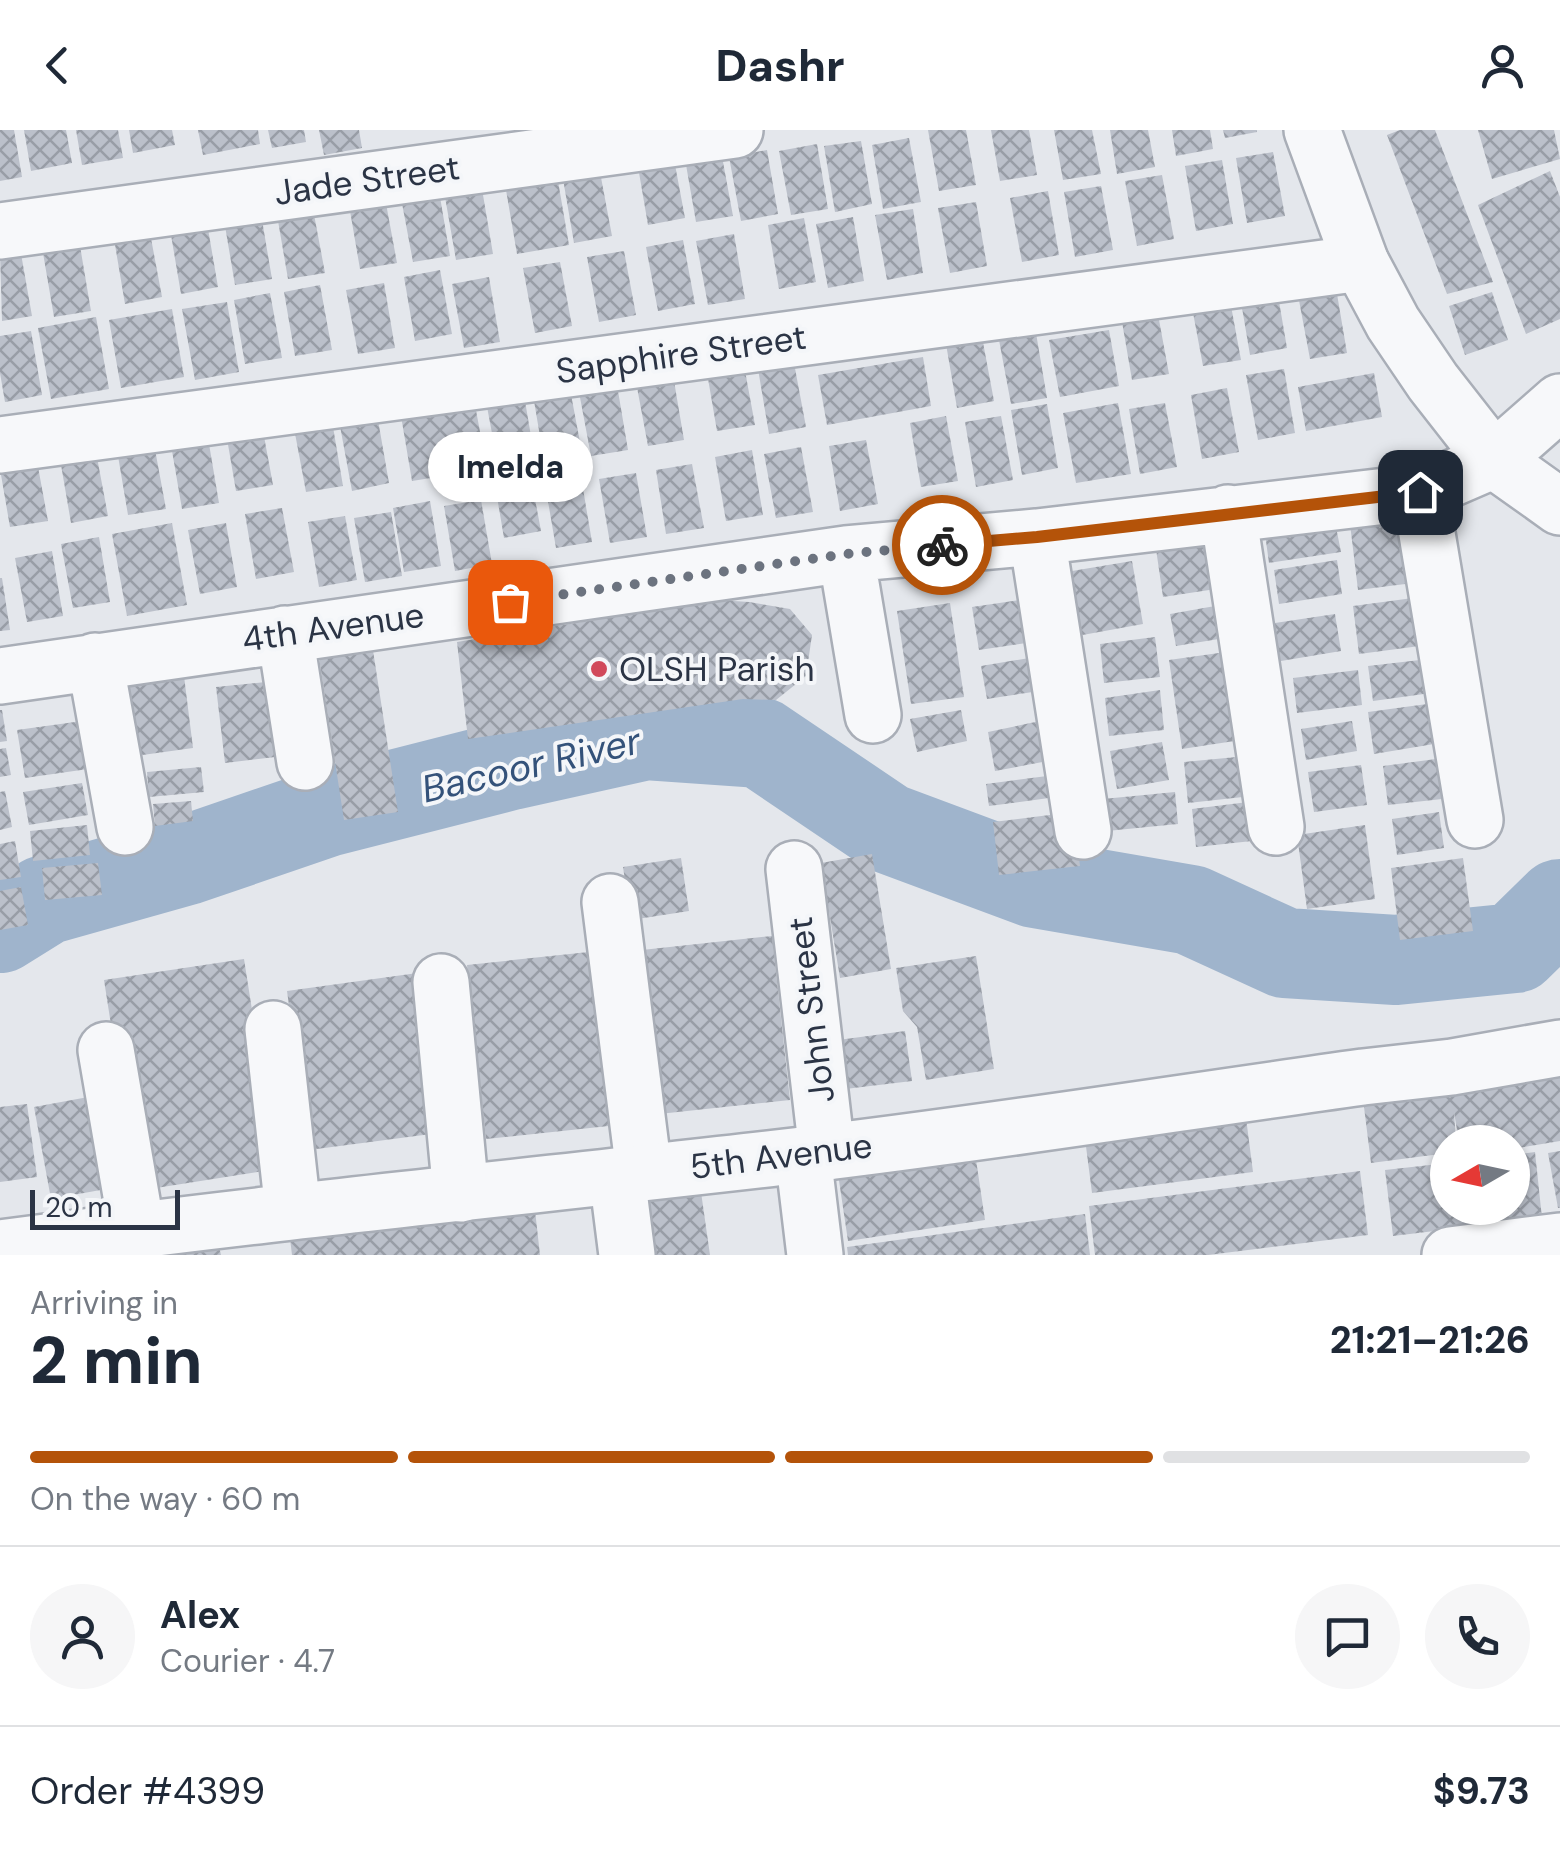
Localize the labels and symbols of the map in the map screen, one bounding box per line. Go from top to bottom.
street label: Jade Street [271,144,463,216]
street label: Sapphire Street [553,314,809,394]
callout: Imelda [428,432,592,502]
pin [1378,450,1463,535]
courier [892,495,992,595]
pin [468,560,553,645]
street label: 4th Avenue [239,591,427,663]
place label: OLSH Parish [619,646,815,692]
marker: OLSH Parish [588,658,610,680]
water label: Bacoor River [417,715,646,814]
street label: John Street [777,914,845,1106]
street label: 5th Avenue [687,1122,875,1190]
north arrow [1430,1125,1530,1225]
scale bar [30,1185,180,1230]

